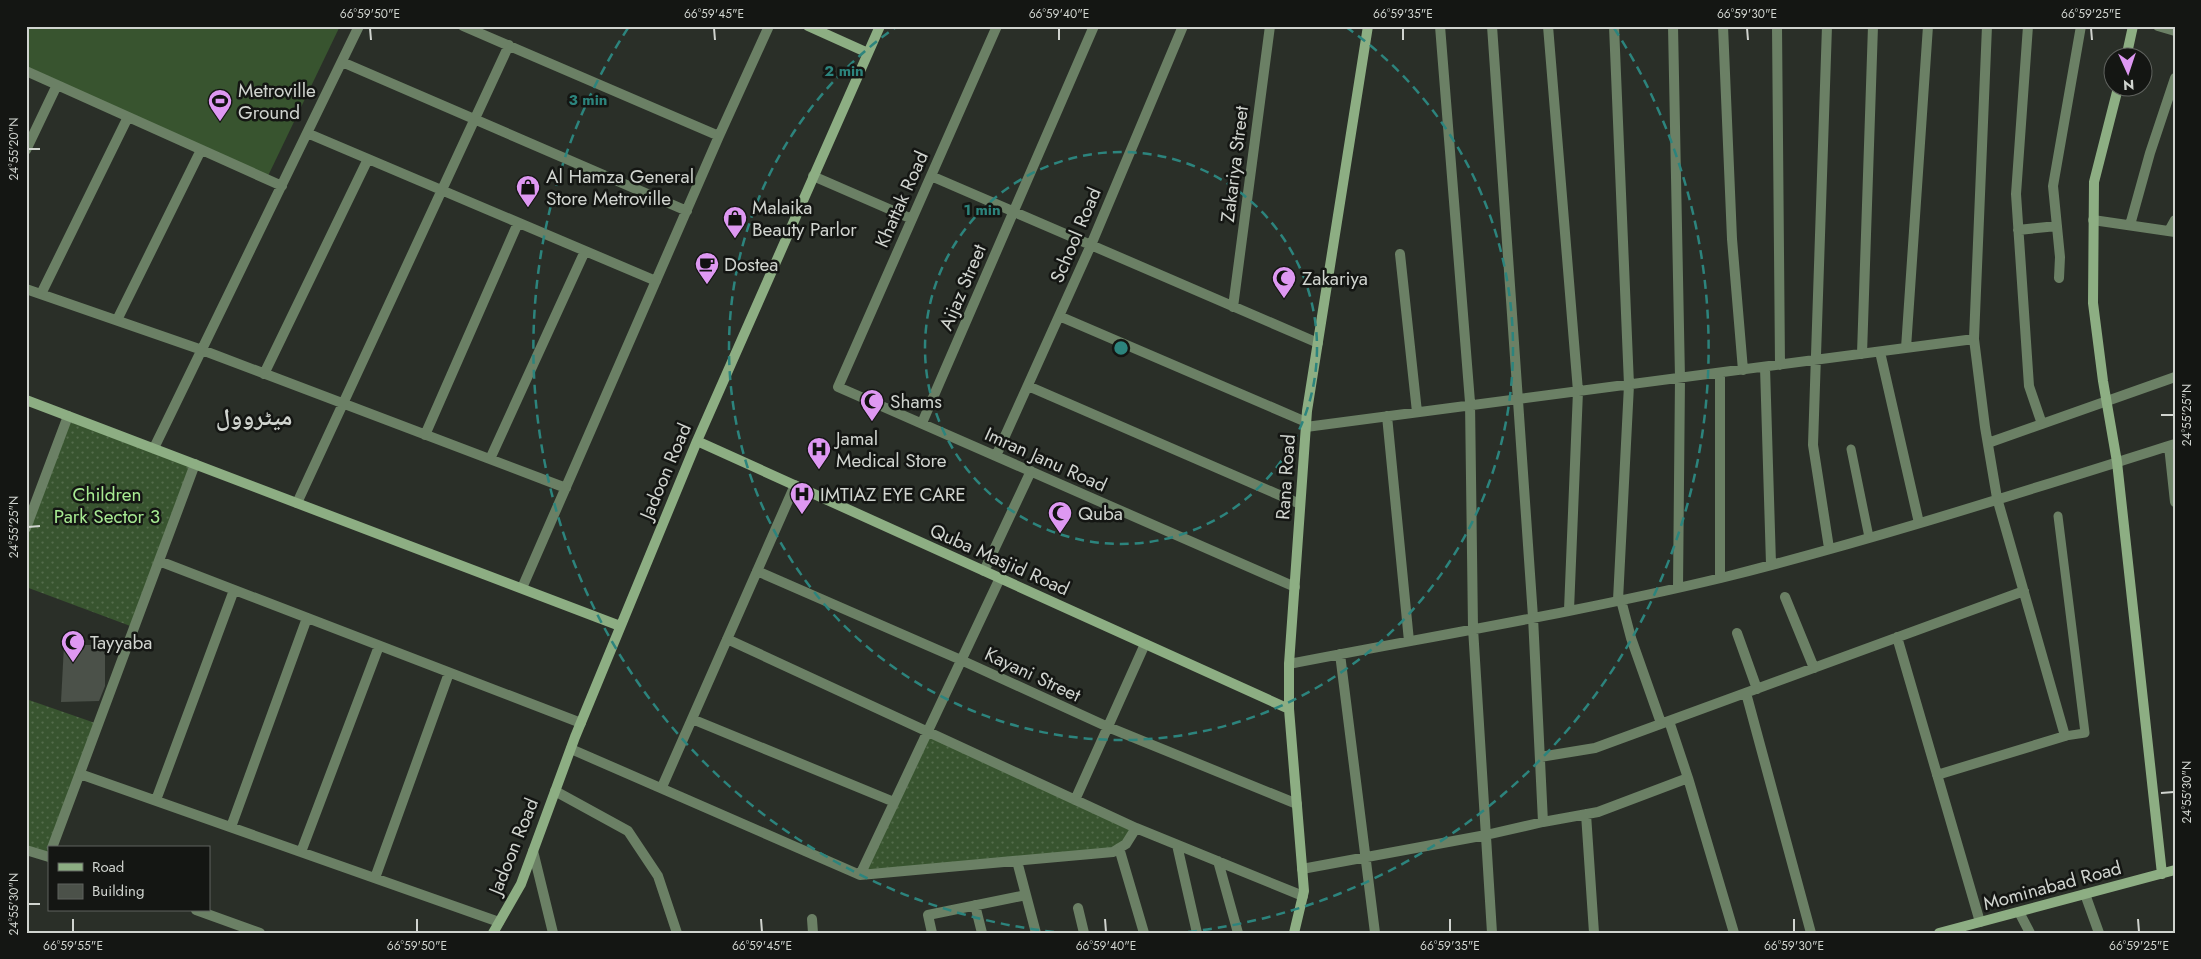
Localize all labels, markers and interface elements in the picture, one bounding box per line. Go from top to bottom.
text: 66°59'50"E [340,5,400,23]
text: 66°59'45"E [684,5,744,23]
text: 66°59'40"E [1029,5,1089,23]
text: 66°59'35"E [1373,5,1433,23]
text: 66°59'30"E [1717,5,1777,23]
text: 66°59'25"E [2061,5,2121,23]
north arrow [2104,48,2154,98]
text: 2 min [824,60,864,82]
text: N [2123,75,2135,95]
place label: Metroville Ground [238,77,316,126]
sports icon: Metroville Ground [207,88,233,122]
text: 3 min [569,89,607,111]
street label: Zakariya Street [1214,104,1255,224]
text: 24°55'20"N [5,117,23,181]
street label: Khattak Road [868,147,935,252]
place label: Al Hamza General Store Metroville [546,163,694,212]
shop icon: Al Hamza General Store Metroville [515,174,541,208]
street label: School Road [1043,183,1108,287]
place label: Malaika Beauty Parlor [752,194,857,243]
text: 1 min [963,199,1001,221]
shop icon: Malaika Beauty Parlor [722,205,748,239]
street label: Aijaz Street [932,240,993,334]
cafe icon: Dostea [694,251,720,285]
place label: Dostea [724,251,778,278]
mosque icon: Zakariya [1271,265,1297,299]
place label: Zakariya [1302,265,1368,292]
centre of rings [1112,339,1130,357]
text: 24°55'25"N [2178,384,2196,446]
mosque icon: Shams [859,388,885,422]
place label: Shams [890,388,942,415]
district label: میٹروول [216,399,292,434]
street label: Jadoon Road [632,419,698,526]
street label: Imran Janu Road [980,420,1111,498]
place label: Jamal Medical Store [833,425,947,474]
street label: Rana Road [1269,433,1302,521]
hospital icon: Jamal Medical Store [806,436,832,470]
park label: Children Park Sector 3 [54,481,160,530]
hospital icon: IMTIAZ EYE CARE [789,481,815,515]
place label: IMTIAZ EYE CARE [820,481,966,508]
text: 24°55'25"N [5,496,23,558]
mosque icon: Quba [1047,500,1073,534]
place label: Quba [1078,500,1123,527]
street label: Quba Masjid Road [926,517,1074,602]
mosque icon: Tayyaba [60,629,86,663]
place label: Tayyaba [90,629,152,656]
street label: Kayani Street [980,640,1086,709]
text: 24°55'30"N [2178,761,2196,823]
street label: Jadoon Road [481,794,545,901]
legend [48,846,210,912]
street label: Mominabad Road [1980,854,2124,917]
text: Road [92,856,124,878]
text: 24°55'30"N [5,873,23,935]
text: Building [92,880,144,902]
text: 66°59'55"E [43,937,103,955]
text: 66°59'50"E [387,937,447,955]
text: 66°59'45"E [732,937,792,955]
text: 66°59'40"E [1076,937,1136,955]
text: 66°59'35"E [1420,937,1480,955]
text: 66°59'30"E [1764,937,1824,955]
text: 66°59'25"E [2109,937,2169,955]

